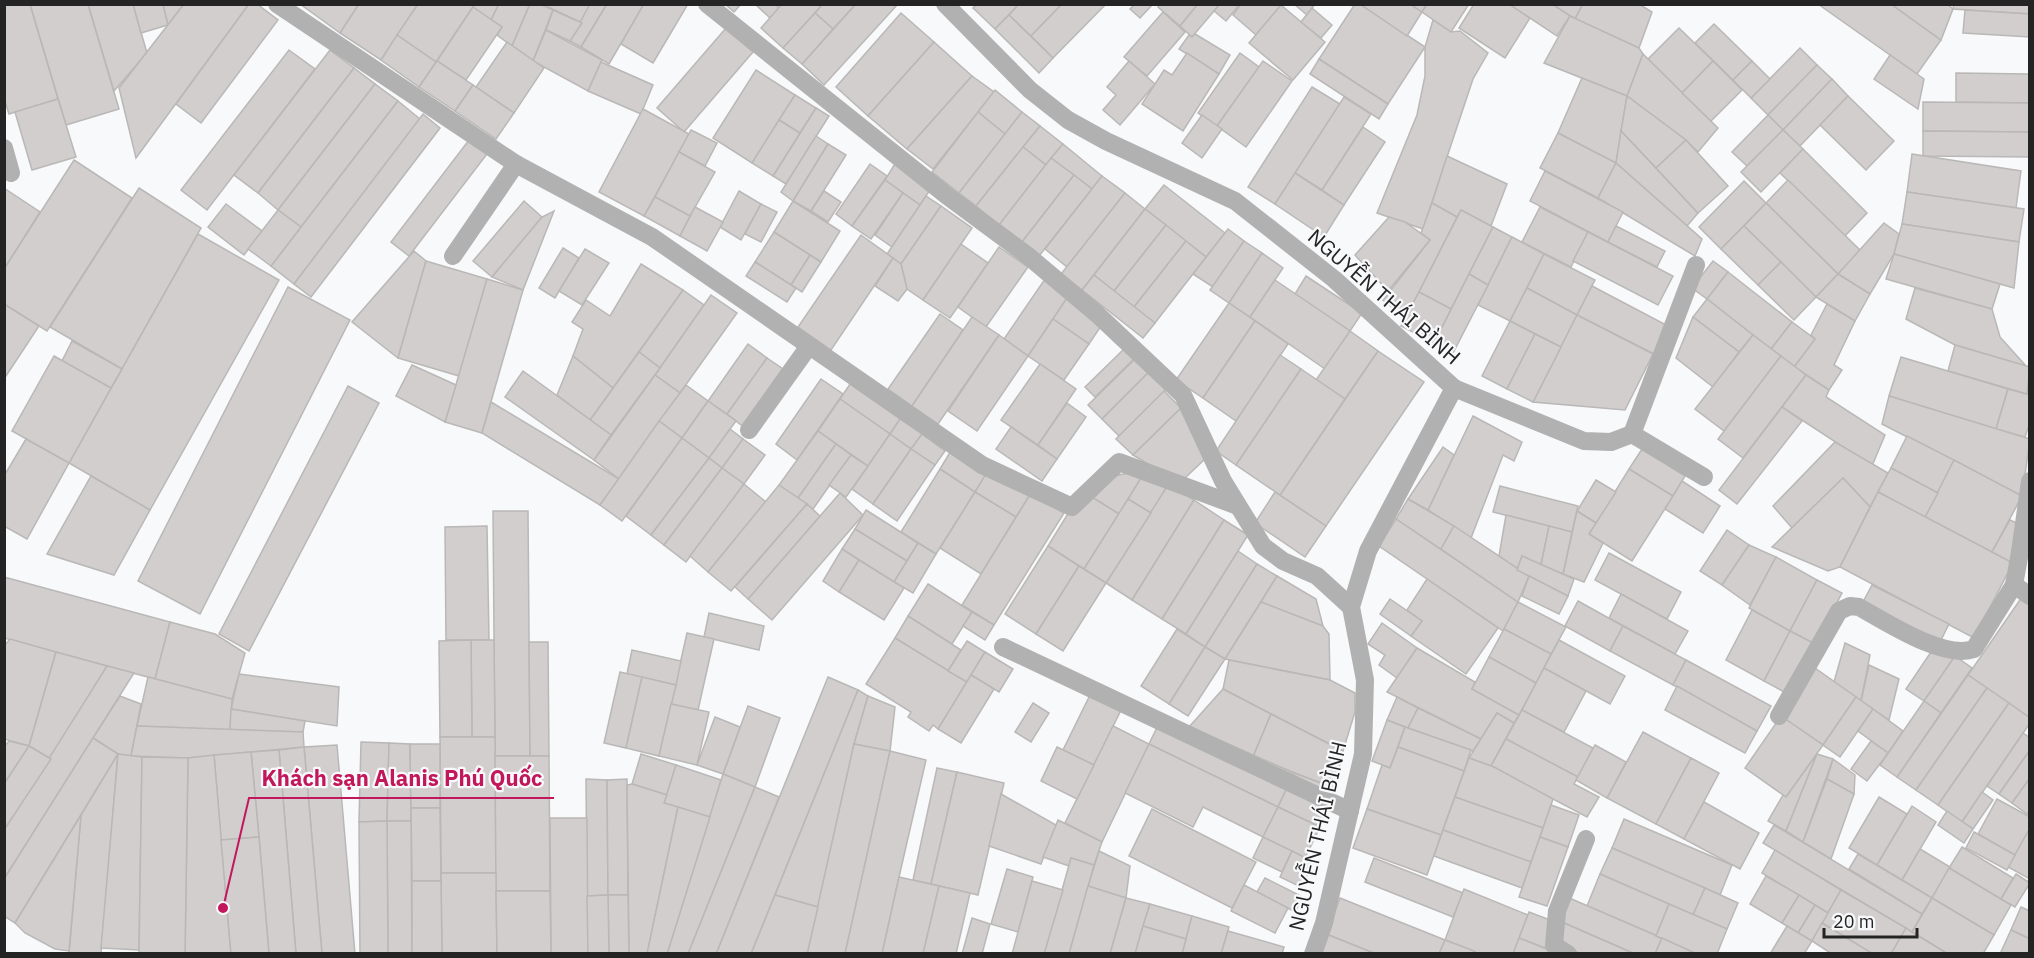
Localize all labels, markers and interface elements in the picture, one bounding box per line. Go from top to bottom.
street label: NGUYỄN THÁI BÌNH [1302,221,1468,370]
street label: NGUYỄN THÁI BÌNH [1281,738,1352,933]
callout: Khách sạn Alanis Phú Quốc [249,758,554,798]
text: Khách sạn Alanis Phú Quốc [262,763,542,792]
scale bar [1824,901,1917,939]
text: 20 m [1833,910,1875,933]

